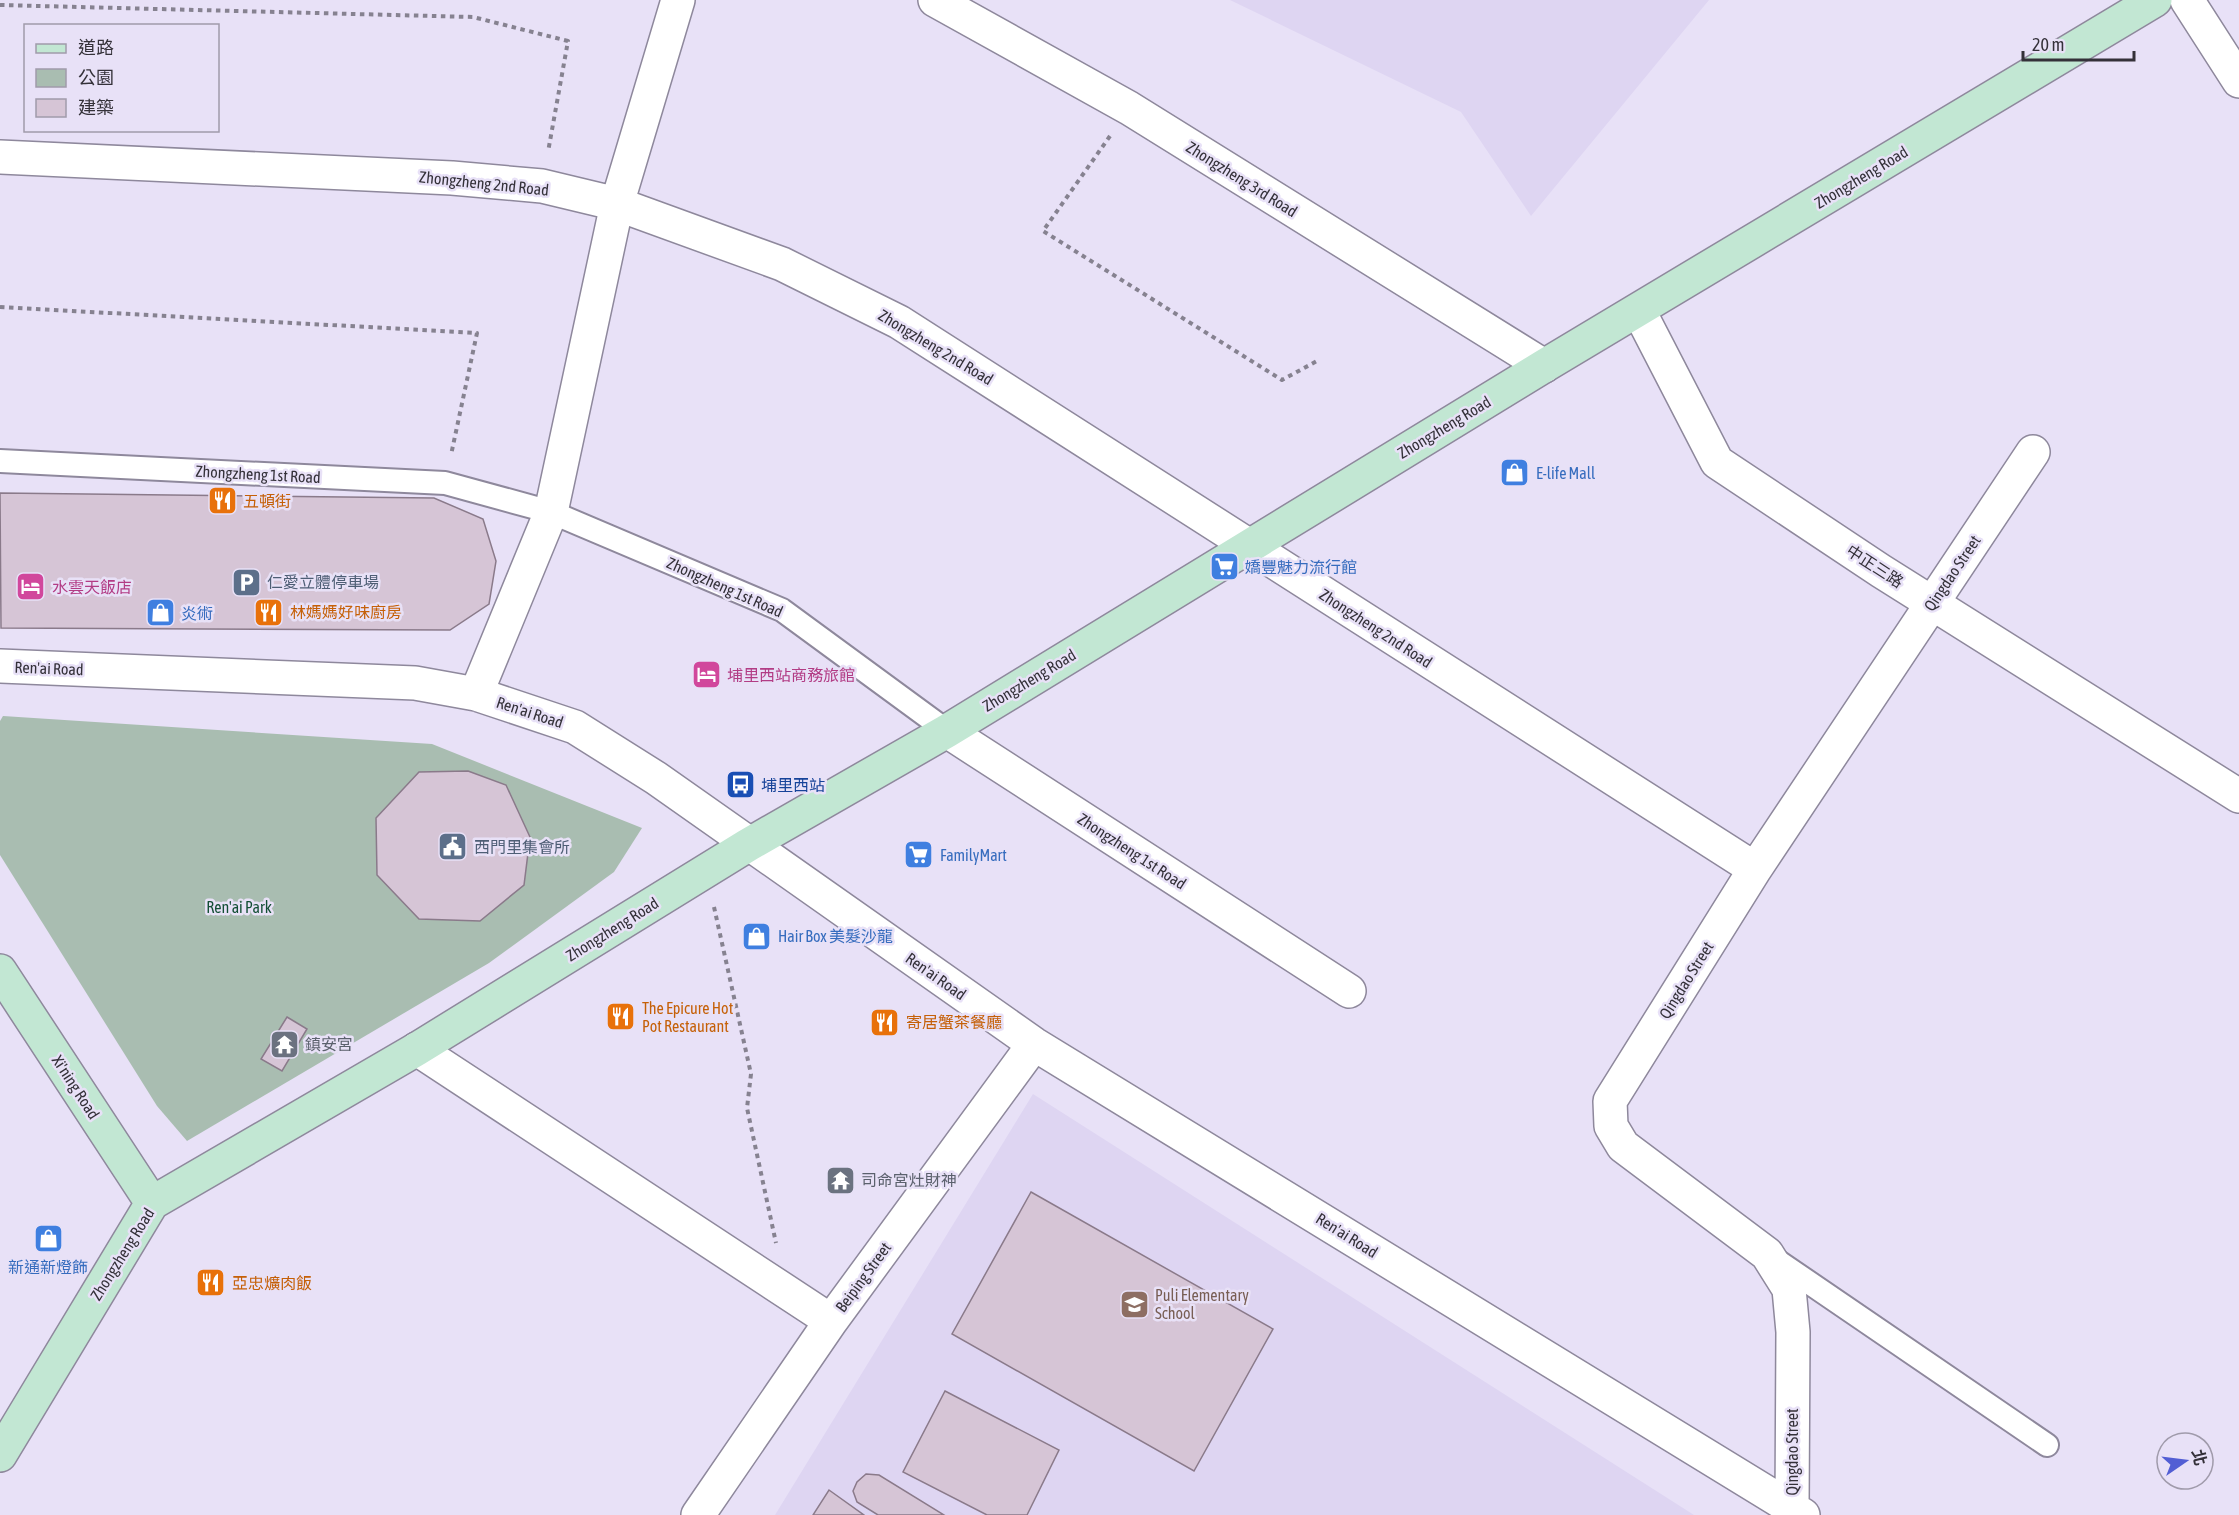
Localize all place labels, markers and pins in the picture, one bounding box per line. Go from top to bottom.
shop icon: E-life Mall [1499,457,1531,489]
place label: E-life Mall [1536,464,1596,482]
restaurant icon: 五頓街 [206,485,238,517]
place label: 五頓街 [243,492,291,510]
supermarket icon: 嬌豐魅力流行館 [1208,551,1240,583]
place label: 嬌豐魅力流行館 [1245,558,1357,576]
parking icon: 仁愛立體停車場 [230,566,262,598]
hotel icon: 水雲天飯店 [15,571,47,603]
place label: 仁愛立體停車場 [267,573,379,591]
place label: 水雲天飯店 [52,578,132,596]
restaurant icon: 林媽媽好味廚房 [253,596,285,628]
shop icon: 炎術 [144,597,176,629]
place label: 林媽媽好味廚房 [290,603,402,621]
place label: 炎術 [181,604,213,622]
hotel icon: 埔里西站商務旅館 [690,659,722,691]
place label: 埔里西站商務旅館 [727,666,855,684]
bus stop icon: 埔里西站 [724,769,756,801]
place label: 埔里西站 [761,776,825,794]
public building icon: 西門里集會所 [437,831,469,863]
place label: 西門里集會所 [474,838,570,856]
supermarket icon: FamilyMart [903,839,935,871]
place label: FamilyMart [940,846,1007,865]
shop icon: Hair Box 美髮沙龍 [741,920,773,952]
place label: Hair Box 美髮沙龍 [778,927,893,945]
place label: The Epicure Hot Pot Restaurant [642,999,734,1035]
restaurant icon: The Epicure Hot Pot Restaurant [605,1001,637,1033]
restaurant icon: 寄居蟹茶餐廳 [869,1006,901,1038]
place label: 寄居蟹茶餐廳 [906,1013,1002,1031]
temple icon: 鎮安宮 [268,1028,300,1060]
place label: 鎮安宮 [305,1035,353,1053]
temple icon: 司命宮灶財神 [824,1164,856,1196]
place label: 司命宮灶財神 [861,1171,957,1189]
shop icon: 新通新燈飾 [32,1223,64,1255]
place label: 新通新燈飾 [8,1258,88,1276]
restaurant icon: 亞忠爌肉飯 [195,1267,227,1299]
place label: 亞忠爌肉飯 [232,1274,312,1292]
place label: Puli Elementary School [1155,1286,1249,1322]
school or university icon: Puli Elementary School [1118,1288,1150,1320]

